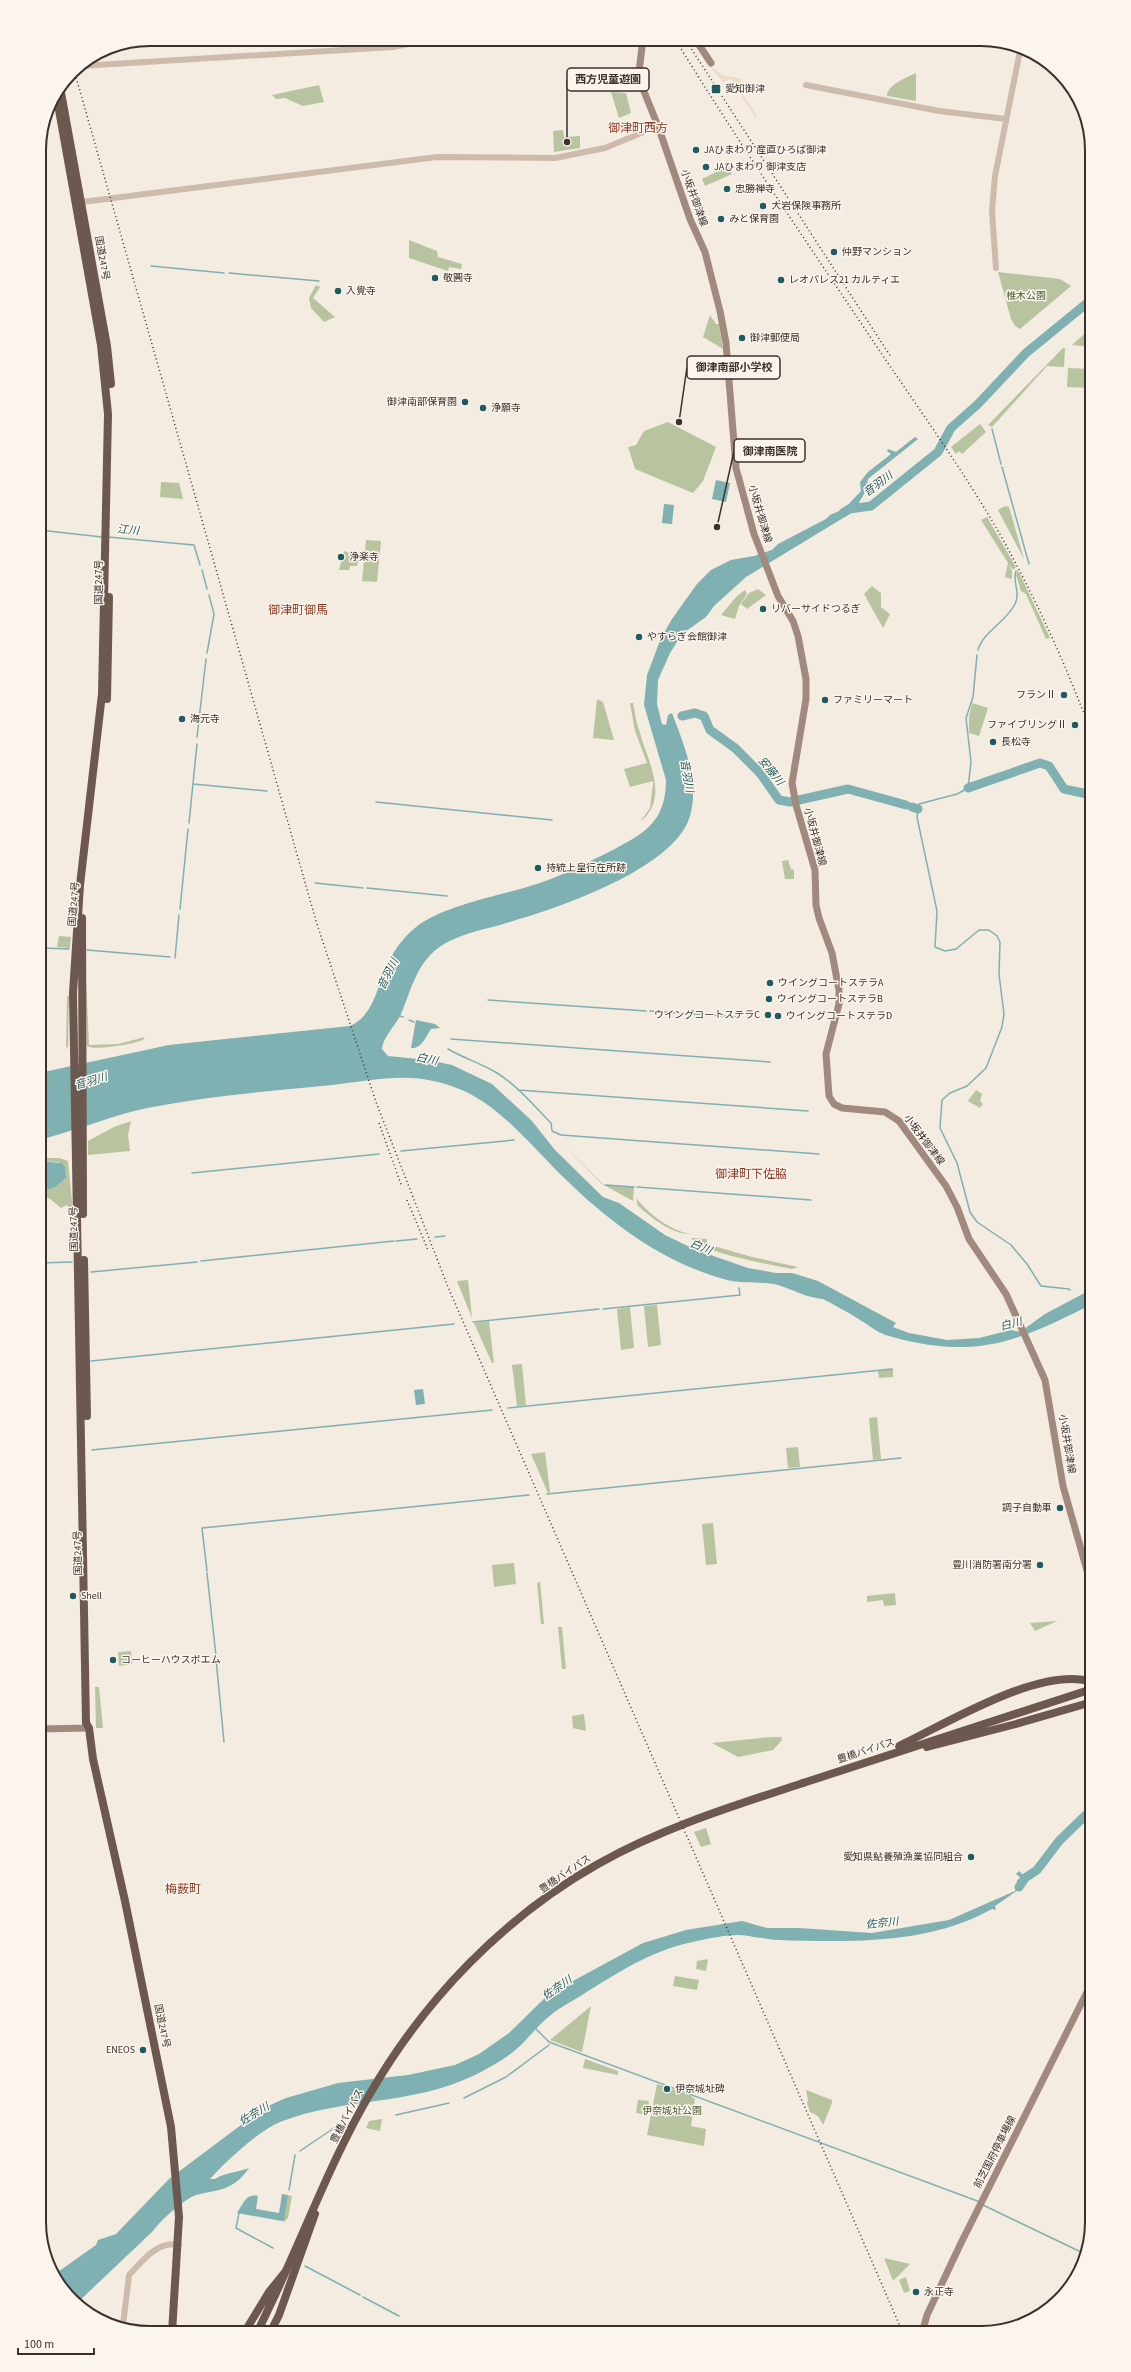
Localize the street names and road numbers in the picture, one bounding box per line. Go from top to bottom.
street label: 小坂井御津線 [677,167,711,229]
street label: 国道247号 [91,235,113,281]
street label: 小坂井御津線 [745,483,775,545]
street label: 国道247号 [92,560,106,604]
street label: 小坂井御津線 [800,806,830,868]
street label: 国道247号 [65,881,83,927]
street label: 小坂井御津線 [900,1112,948,1168]
street label: 国道247号 [67,1206,81,1252]
street label: 小坂井御津線 [1055,1413,1079,1475]
street label: 国道247号 [71,1530,85,1576]
street label: 豊橋バイパス [835,1735,897,1767]
street label: 豊橋バイパス [536,1851,594,1897]
street label: 国道247号 [150,2003,174,2049]
street label: 豊橋バイパス [327,2086,367,2146]
street label: 前芝国府停車場線 [971,2113,1019,2191]

